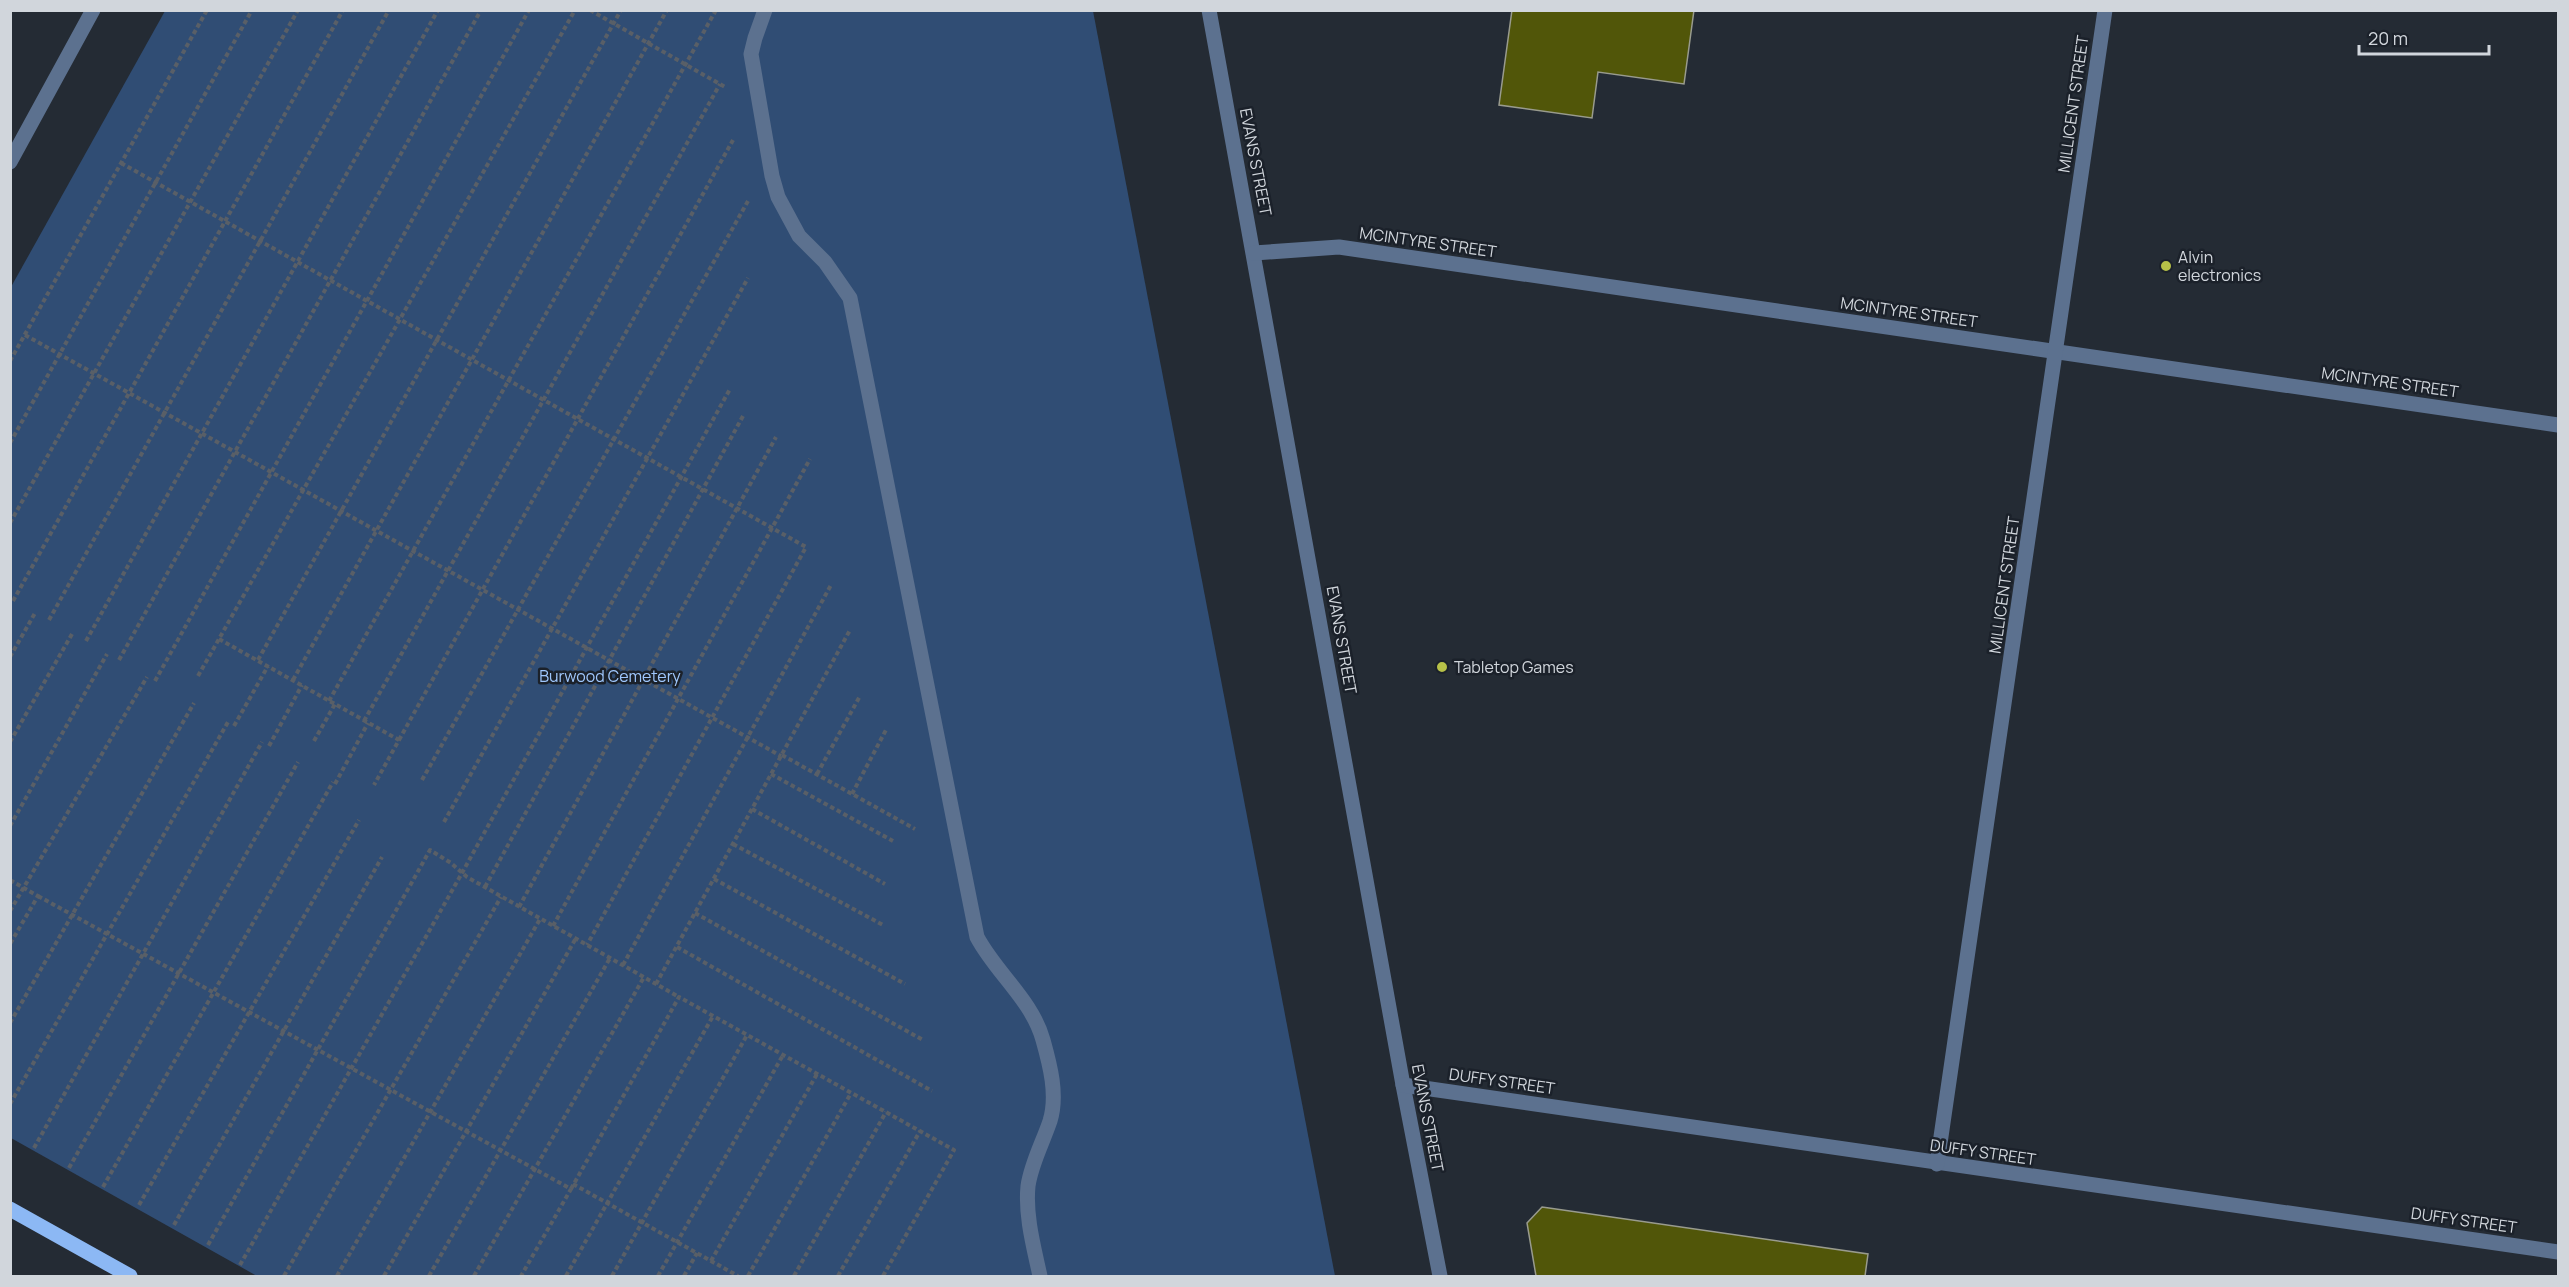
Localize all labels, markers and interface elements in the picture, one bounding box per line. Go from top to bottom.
scale bar [2359,18,2490,56]
text: 20 m [2368,26,2408,50]
street label: MILLICENT STREET [2052,34,2094,174]
street label: EVANS STREET [1235,106,1277,218]
street label: MCINTYRE STREET [1358,221,1498,263]
place label: Alvin electronics [2178,246,2261,286]
marker: Alvin electronics [2159,259,2173,273]
street label: MCINTYRE STREET [1839,291,1979,333]
street label: MCINTYRE STREET [2320,361,2460,403]
street label: MILLICENT STREET [1983,515,2025,655]
street label: EVANS STREET [1322,584,1362,696]
place label: Tabletop Games [1454,656,1574,678]
marker: Tabletop Games [1435,660,1449,674]
park label: Burwood Cemetery [539,665,681,687]
street label: EVANS STREET [1407,1062,1449,1174]
street label: DUFFY STREET [1448,1063,1557,1099]
street label: DUFFY STREET [1929,1134,2038,1170]
street label: DUFFY STREET [2410,1202,2519,1238]

